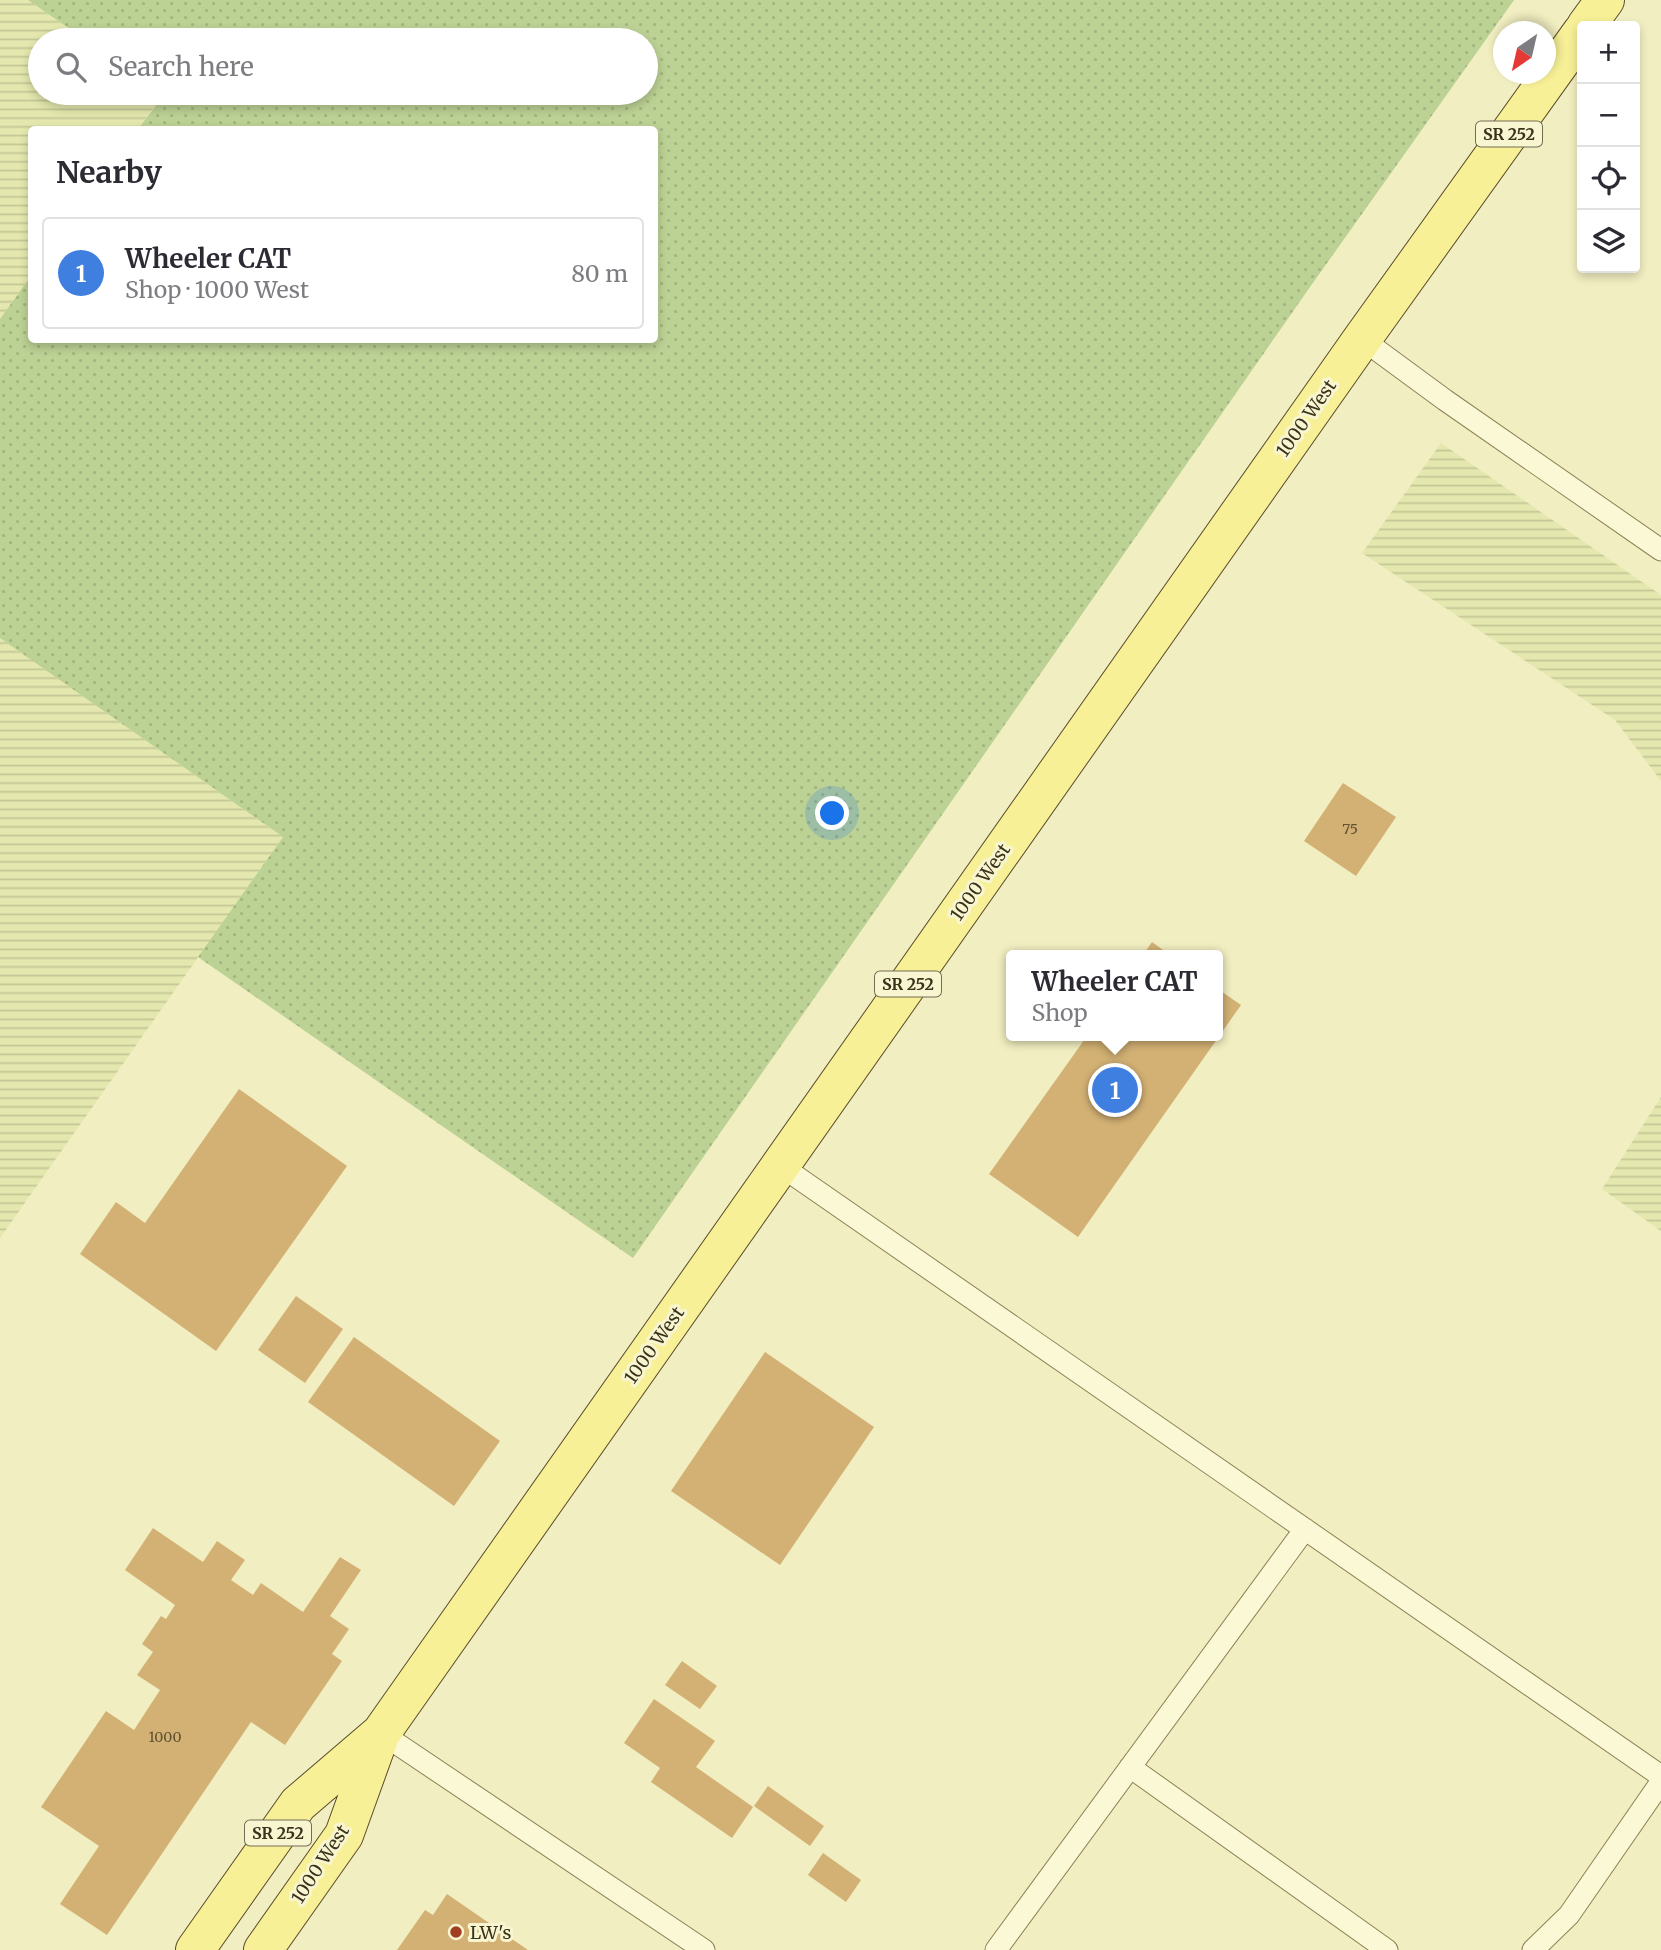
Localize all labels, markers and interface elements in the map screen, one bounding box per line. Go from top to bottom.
north arrow [1493,21,1556,84]
map controls [1577,21,1640,273]
button: + [1577,21,1640,84]
search box [28,28,658,105]
icon: search [52,48,90,86]
text: Search here [108,50,254,83]
button: − [1577,84,1640,147]
road number: SR 252 [1476,122,1542,146]
button: locate [1577,147,1640,210]
text: Nearby [56,153,162,191]
button: layers [1577,210,1640,273]
text: Wheeler CAT [125,242,291,275]
text: 1 [76,259,86,288]
text: 80 m [571,259,628,288]
text: Shop · 1000 West [125,275,309,304]
street label: 1000 West [1271,375,1341,461]
your location [815,796,849,830]
house number: 75 [1342,820,1358,838]
street label: 1000 West [945,839,1015,925]
popup [1006,950,1223,1041]
text: Wheeler CAT [1031,965,1198,998]
road number: SR 252 [875,972,941,996]
text: Shop [1031,998,1088,1027]
pin: 1 [1092,1064,1138,1116]
street label: 1000 West [619,1302,689,1388]
house number: 1000 [148,1728,182,1746]
road number: SR 252 [245,1820,311,1845]
street label: 1000 West [286,1820,354,1908]
place label: LW's [470,1921,511,1944]
marker: LW's [448,1924,464,1940]

